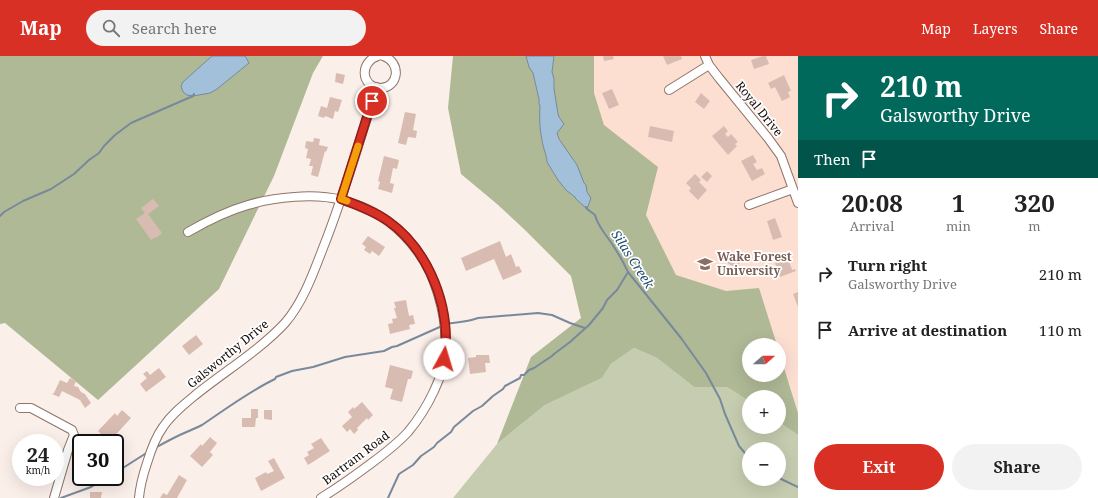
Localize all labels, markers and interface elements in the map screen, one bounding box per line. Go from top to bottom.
search box [86,10,366,46]
text: Map [20,15,62,41]
icon: search [100,17,122,39]
text: Search here [132,18,217,38]
text: Map [921,19,951,38]
text: Layers [973,19,1018,38]
text: Share [1040,19,1078,38]
text: 210 m [880,67,962,105]
icon: right [814,72,866,124]
street label: Royal Drive [732,77,787,140]
pin [355,84,389,118]
icon: arrive [361,90,383,112]
text: Galsworthy Drive [880,103,1031,127]
icon: arrive [858,148,880,170]
text: Then [814,149,850,169]
text: 20:08 [841,186,903,219]
text: 1 [952,186,965,219]
text: 320 [1014,186,1055,219]
text: Arrival [850,217,894,235]
text: min [946,217,971,235]
text: m [1028,217,1041,235]
water label: Silas Creek [607,226,659,292]
place label: Wake Forest University [717,248,792,279]
school or university icon: Wake Forest University [696,255,714,273]
text: Turn right [848,255,927,275]
icon: right [814,263,836,285]
text: 210 m [1039,264,1082,284]
text: Galsworthy Drive [848,275,957,293]
street label: Galsworthy Drive [183,315,272,392]
icon: arrive [814,319,836,341]
text: Arrive at destination [848,320,1007,340]
text: 110 m [1039,320,1082,340]
position arrow [423,338,465,380]
north arrow [742,338,786,382]
map controls [742,338,786,486]
button: + [742,390,786,434]
street label: Bartram Road [319,426,393,488]
speed limit sign: 30 [72,434,124,486]
text: 24 [27,441,49,468]
button: − [742,442,786,486]
button: Exit [814,444,944,490]
button: Share [952,444,1082,490]
text: km/h [26,463,50,477]

